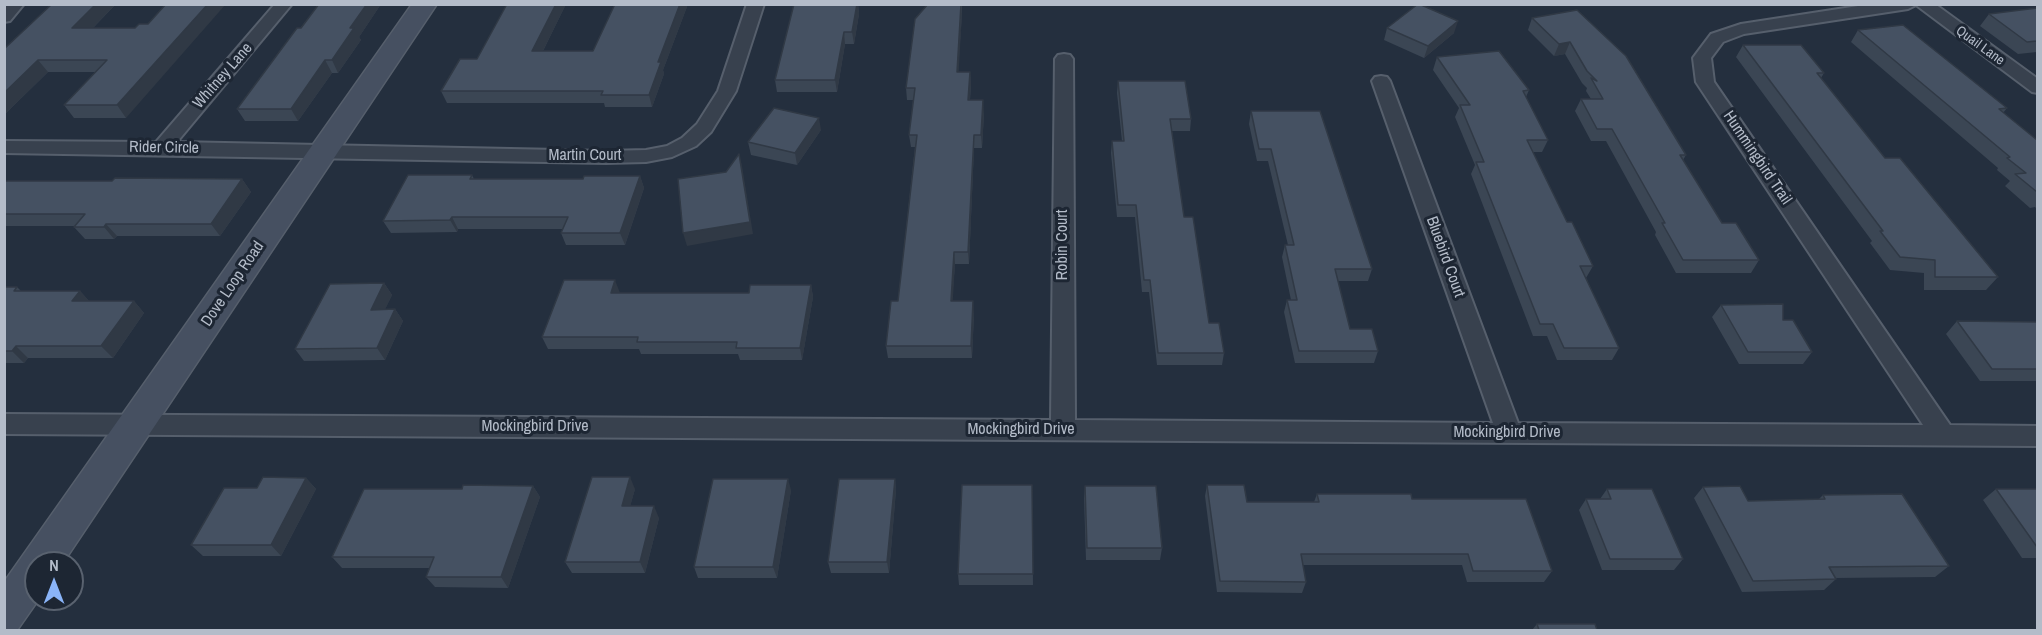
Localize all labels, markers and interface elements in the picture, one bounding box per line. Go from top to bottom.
street label: Quail Lane [1952,23,2008,69]
street label: Whitney Lane [189,39,257,113]
street label: Hummingbird Trail [1719,107,1795,209]
street label: Rider Circle [129,138,199,158]
street label: Martin Court [549,146,621,166]
street label: Robin Court [1053,210,1073,280]
street label: Bluebird Court [1422,214,1468,300]
street label: Dove Loop Road [198,238,268,330]
street label: Mockingbird Drive [481,417,589,437]
street label: Mockingbird Drive [967,420,1075,440]
street label: Mockingbird Drive [1453,423,1561,443]
north arrow [24,551,84,611]
text: N [49,554,59,576]

